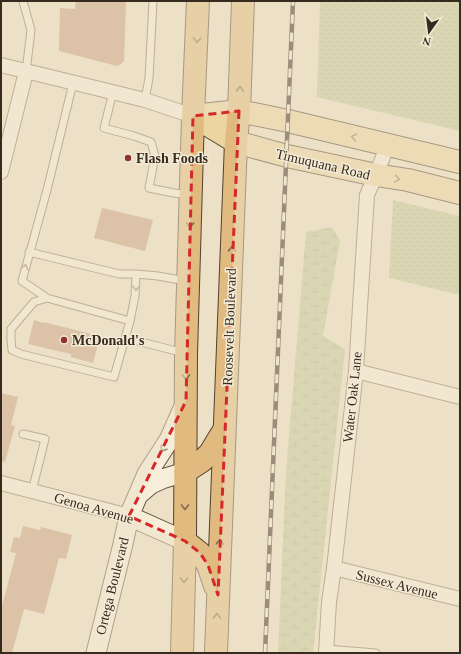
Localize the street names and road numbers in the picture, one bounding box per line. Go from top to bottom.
street label: Timuquana Road [274,146,372,183]
street label: Roosevelt Boulevard [220,268,239,386]
street label: Water Oak Lane [340,351,365,443]
street label: Genoa Avenue [52,490,135,527]
street label: Ortega Boulevard [93,536,132,636]
street label: Sussex Avenue [354,567,440,602]

